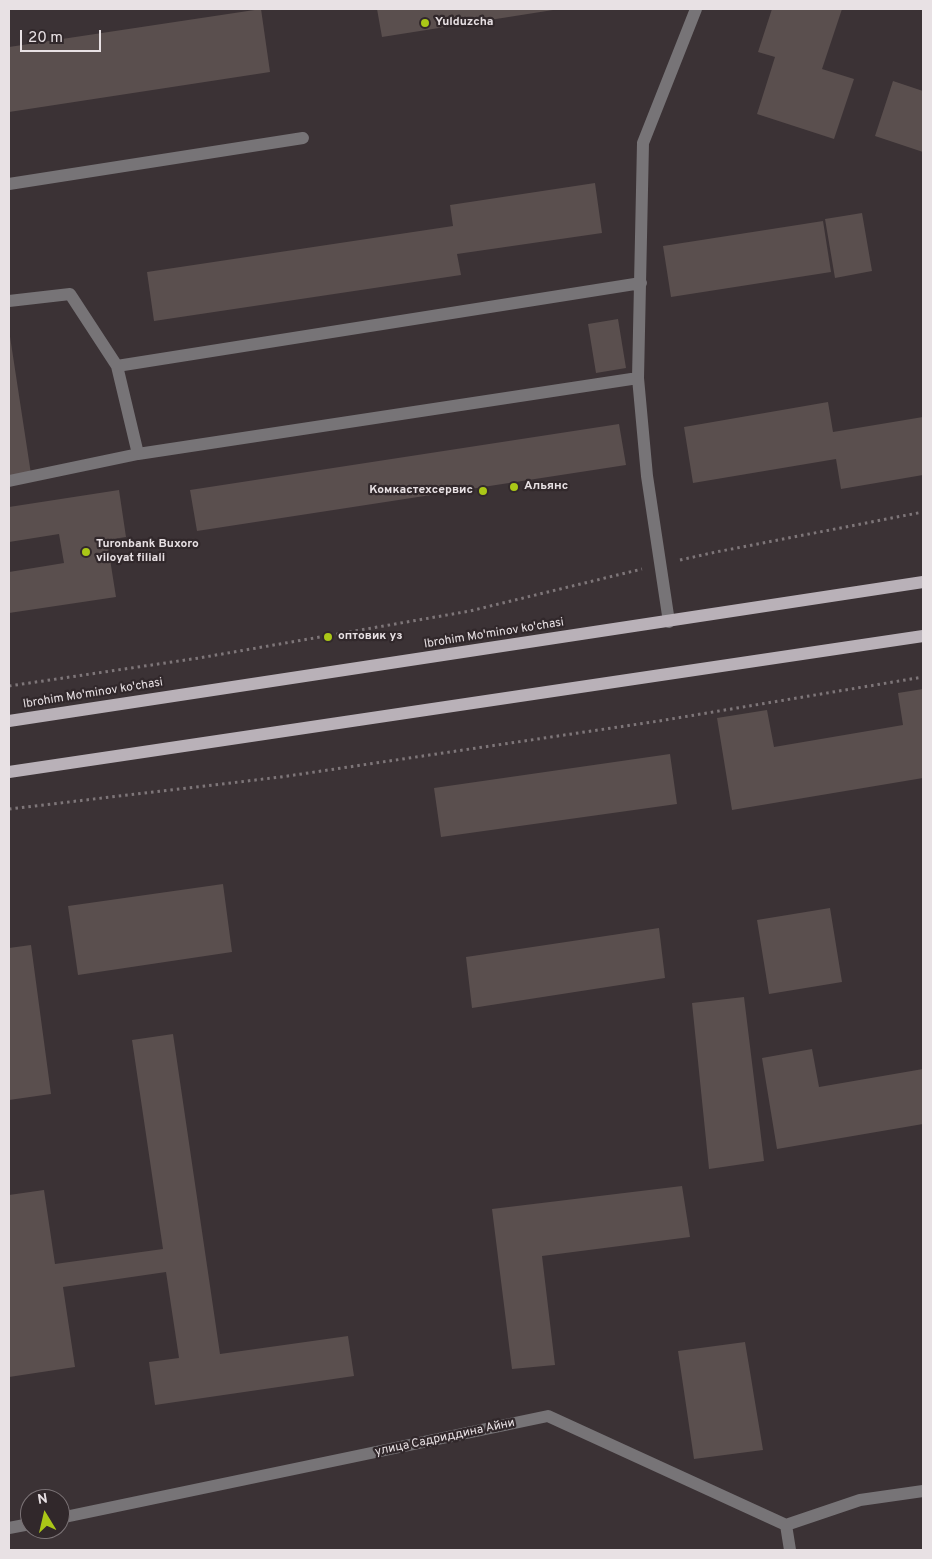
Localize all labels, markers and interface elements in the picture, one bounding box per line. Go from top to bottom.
place label: Yulduzcha [435,16,493,30]
marker: Yulduzcha [419,17,431,29]
scale bar [22,20,104,52]
text: 20 m [28,29,63,48]
place label: Альянс [524,480,568,494]
marker: Альянс [508,481,520,493]
place label: Комкастехсервис [369,484,473,498]
marker: Комкастехсервис [477,485,489,497]
place label: Turonbank Buxoro viloyat filiali [96,538,199,566]
marker: Turonbank Buxoro viloyat filiali [80,546,92,558]
street label: Ibrohim Mo'minov ko'chasi [423,616,565,652]
place label: оптовик уз [338,630,403,644]
marker: оптовик уз [322,631,334,643]
street label: Ibrohim Mo'minov ko'chasi [22,676,164,712]
street label: улица Садриддина Айни [374,1416,516,1460]
north arrow [20,1489,70,1539]
text: N [36,1490,49,1509]

